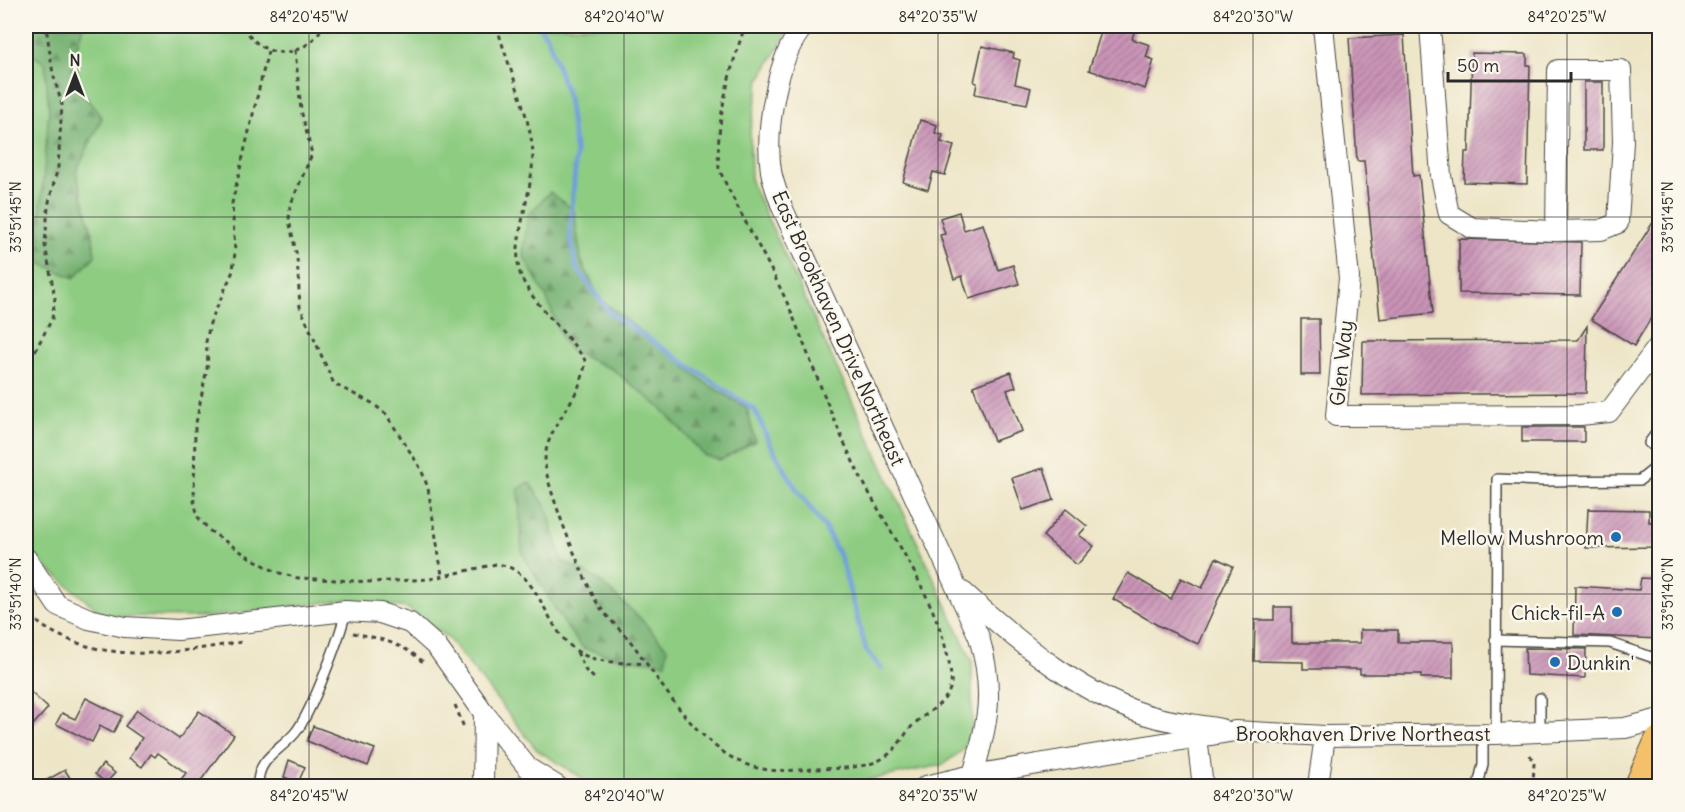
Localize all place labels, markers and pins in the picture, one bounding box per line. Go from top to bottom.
place label: Mellow Mushroom [1440,525,1604,550]
marker: Mellow Mushroom [1609,530,1623,544]
place label: Chick-fil-A [1511,600,1605,625]
marker: Chick-fil-A [1610,605,1624,619]
place label: Dunkin' [1567,650,1634,675]
marker: Dunkin' [1548,655,1562,669]

